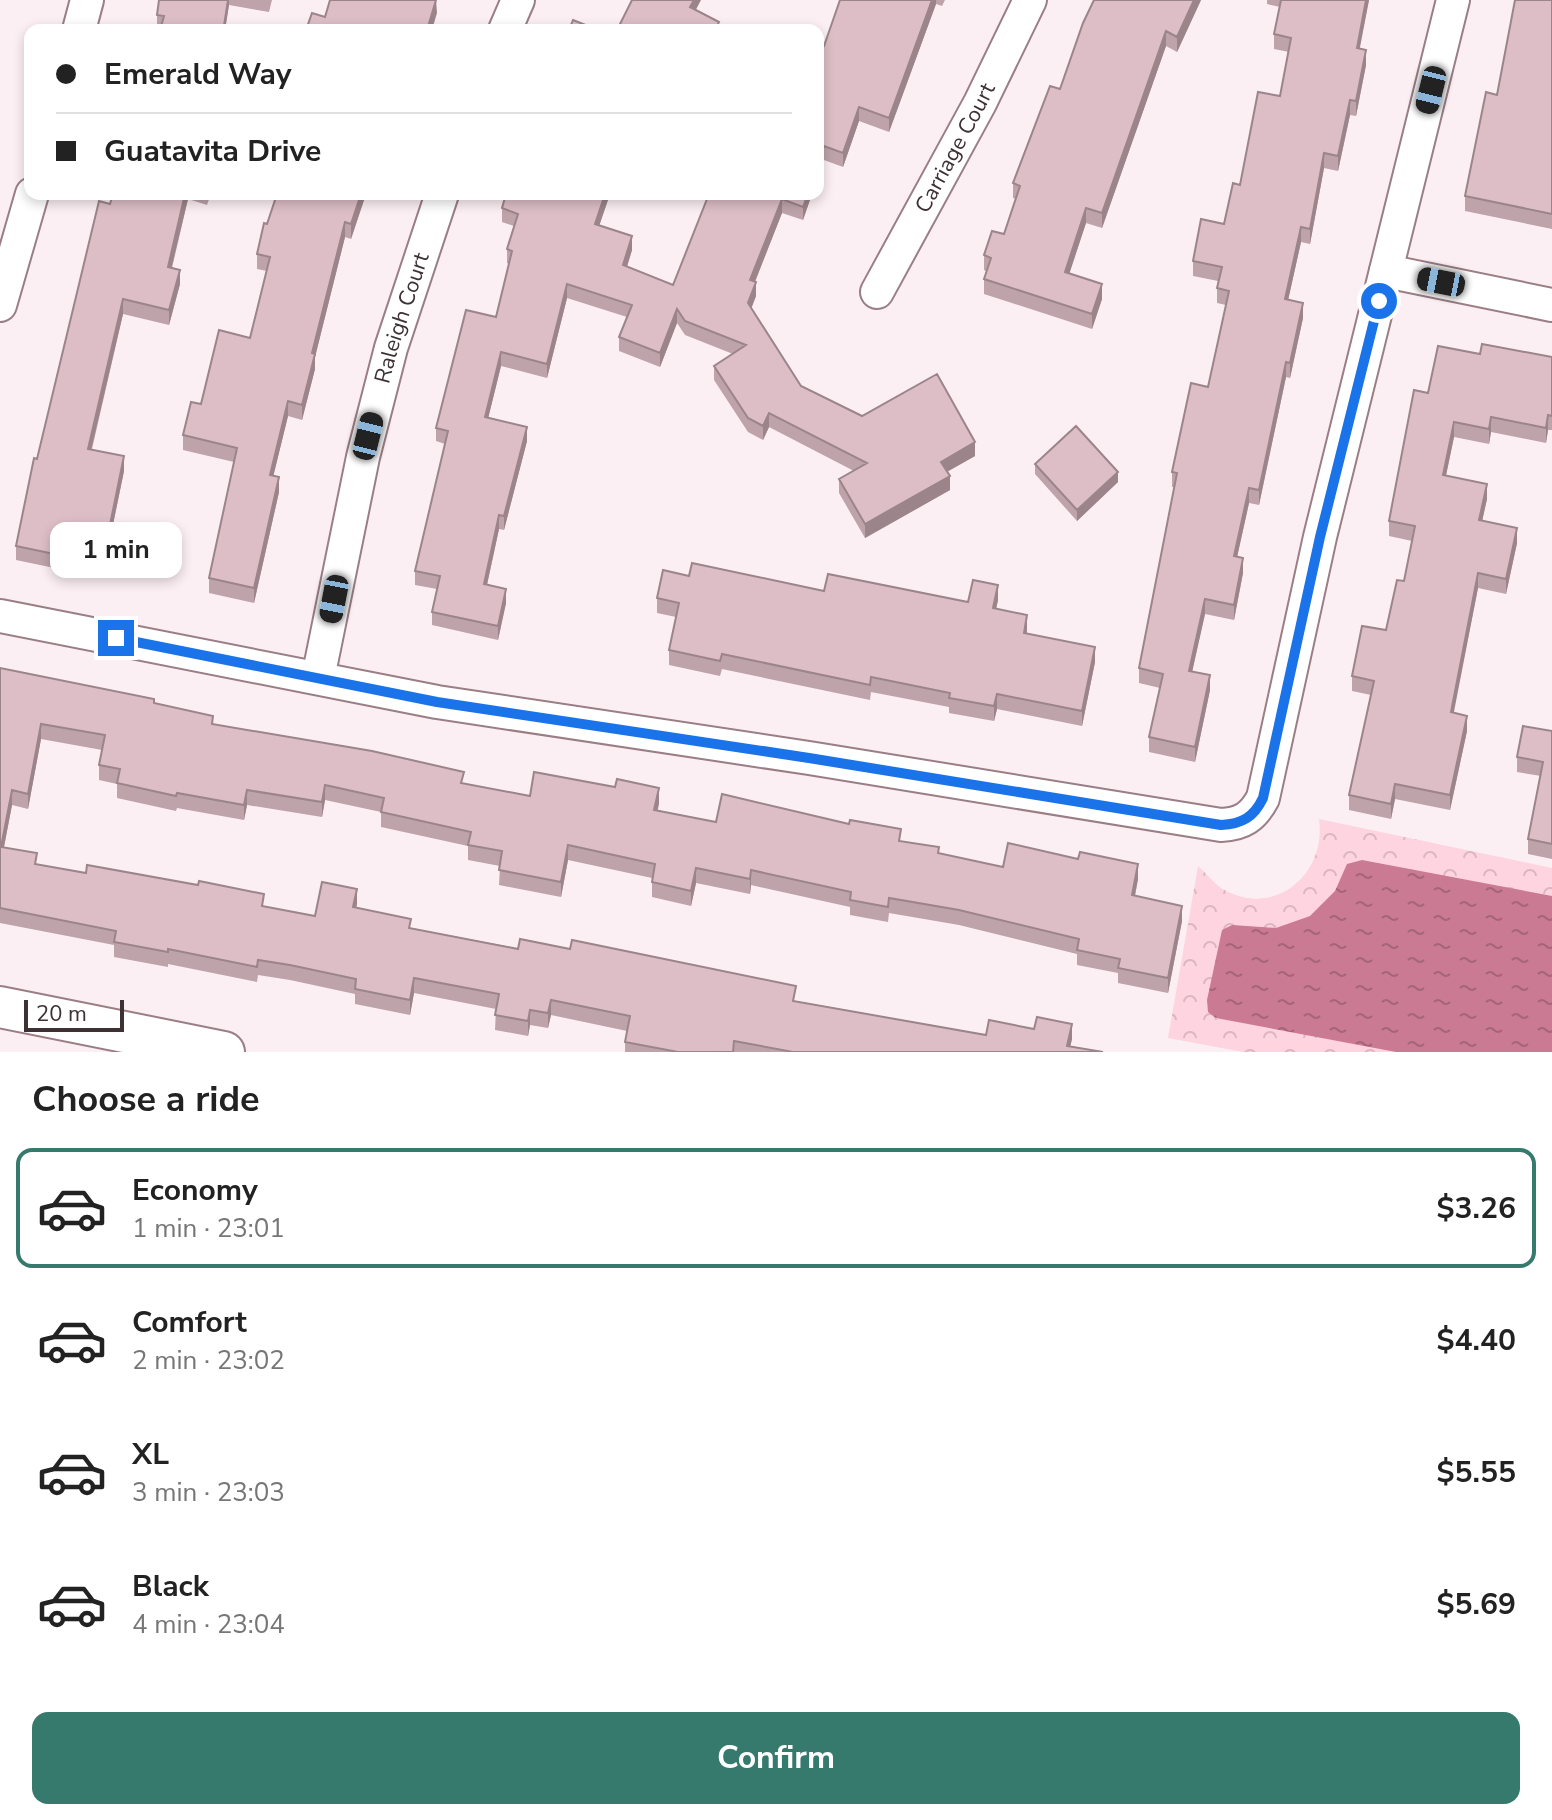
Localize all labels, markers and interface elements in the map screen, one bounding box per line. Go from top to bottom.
text: Emerald Way [104,54,292,95]
car [1414,64,1448,116]
street label: Carriage Court [908,78,1003,218]
text: Guatavita Drive [104,131,321,172]
street label: Raleigh Court [368,248,437,386]
car [1415,266,1467,298]
route start [1361,283,1397,319]
car [351,410,385,462]
callout: 1 min [50,522,182,578]
text: 1 min [82,532,150,567]
car [318,573,350,625]
route end [98,620,134,656]
scale bar [24,996,124,1032]
text: 20 m [36,999,87,1029]
text: Choose a ride [32,1075,260,1124]
text: Economy [132,1170,258,1211]
icon: car [36,1172,108,1244]
text: $3.26 [1437,1188,1516,1229]
text: 1 min · 23:01 [132,1211,285,1246]
text: Comfort [132,1302,247,1343]
icon: car [36,1304,108,1376]
text: $4.40 [1437,1320,1516,1361]
text: 2 min · 23:02 [132,1343,285,1378]
text: XL [132,1434,169,1475]
icon: car [36,1436,108,1508]
text: $5.55 [1437,1452,1516,1493]
text: 3 min · 23:03 [132,1475,285,1510]
text: Black [132,1566,209,1607]
icon: car [36,1568,108,1640]
text: $5.69 [1437,1584,1516,1625]
text: 4 min · 23:04 [132,1607,285,1642]
button: Confirm [32,1712,1520,1804]

